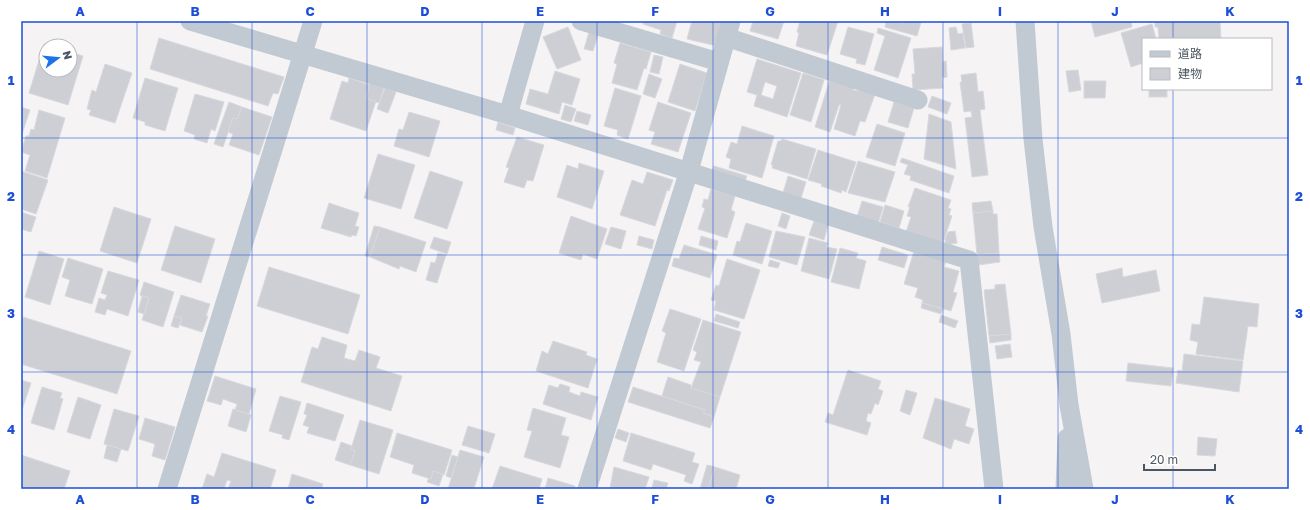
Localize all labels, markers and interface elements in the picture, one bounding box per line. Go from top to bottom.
text: A [75,3,85,19]
text: B [190,3,200,19]
text: C [305,3,315,19]
text: D [420,3,430,19]
text: E [536,3,544,19]
text: F [651,3,659,19]
text: G [765,3,775,19]
text: H [880,3,890,19]
text: I [998,3,1002,19]
text: J [1111,3,1119,19]
text: K [1225,3,1235,19]
north arrow [38,38,78,78]
legend [1142,38,1272,90]
text: 道路 [1178,46,1202,61]
text: N [61,49,75,61]
text: 建物 [1178,66,1202,81]
text: 1 [8,72,15,88]
text: 1 [1296,72,1303,88]
text: 2 [7,188,15,204]
text: 2 [1295,188,1303,204]
text: 3 [7,305,15,321]
text: 3 [1295,305,1303,321]
text: 4 [7,421,15,437]
text: 4 [1295,421,1303,437]
scale bar [1144,446,1215,472]
text: 20 m [1150,452,1178,467]
text: A [75,491,85,507]
text: B [190,491,200,507]
text: C [305,491,315,507]
text: D [420,491,430,507]
text: E [536,491,544,507]
text: F [651,491,659,507]
text: G [765,491,775,507]
text: H [880,491,890,507]
text: I [998,491,1002,507]
text: J [1111,491,1119,507]
text: K [1225,491,1235,507]

